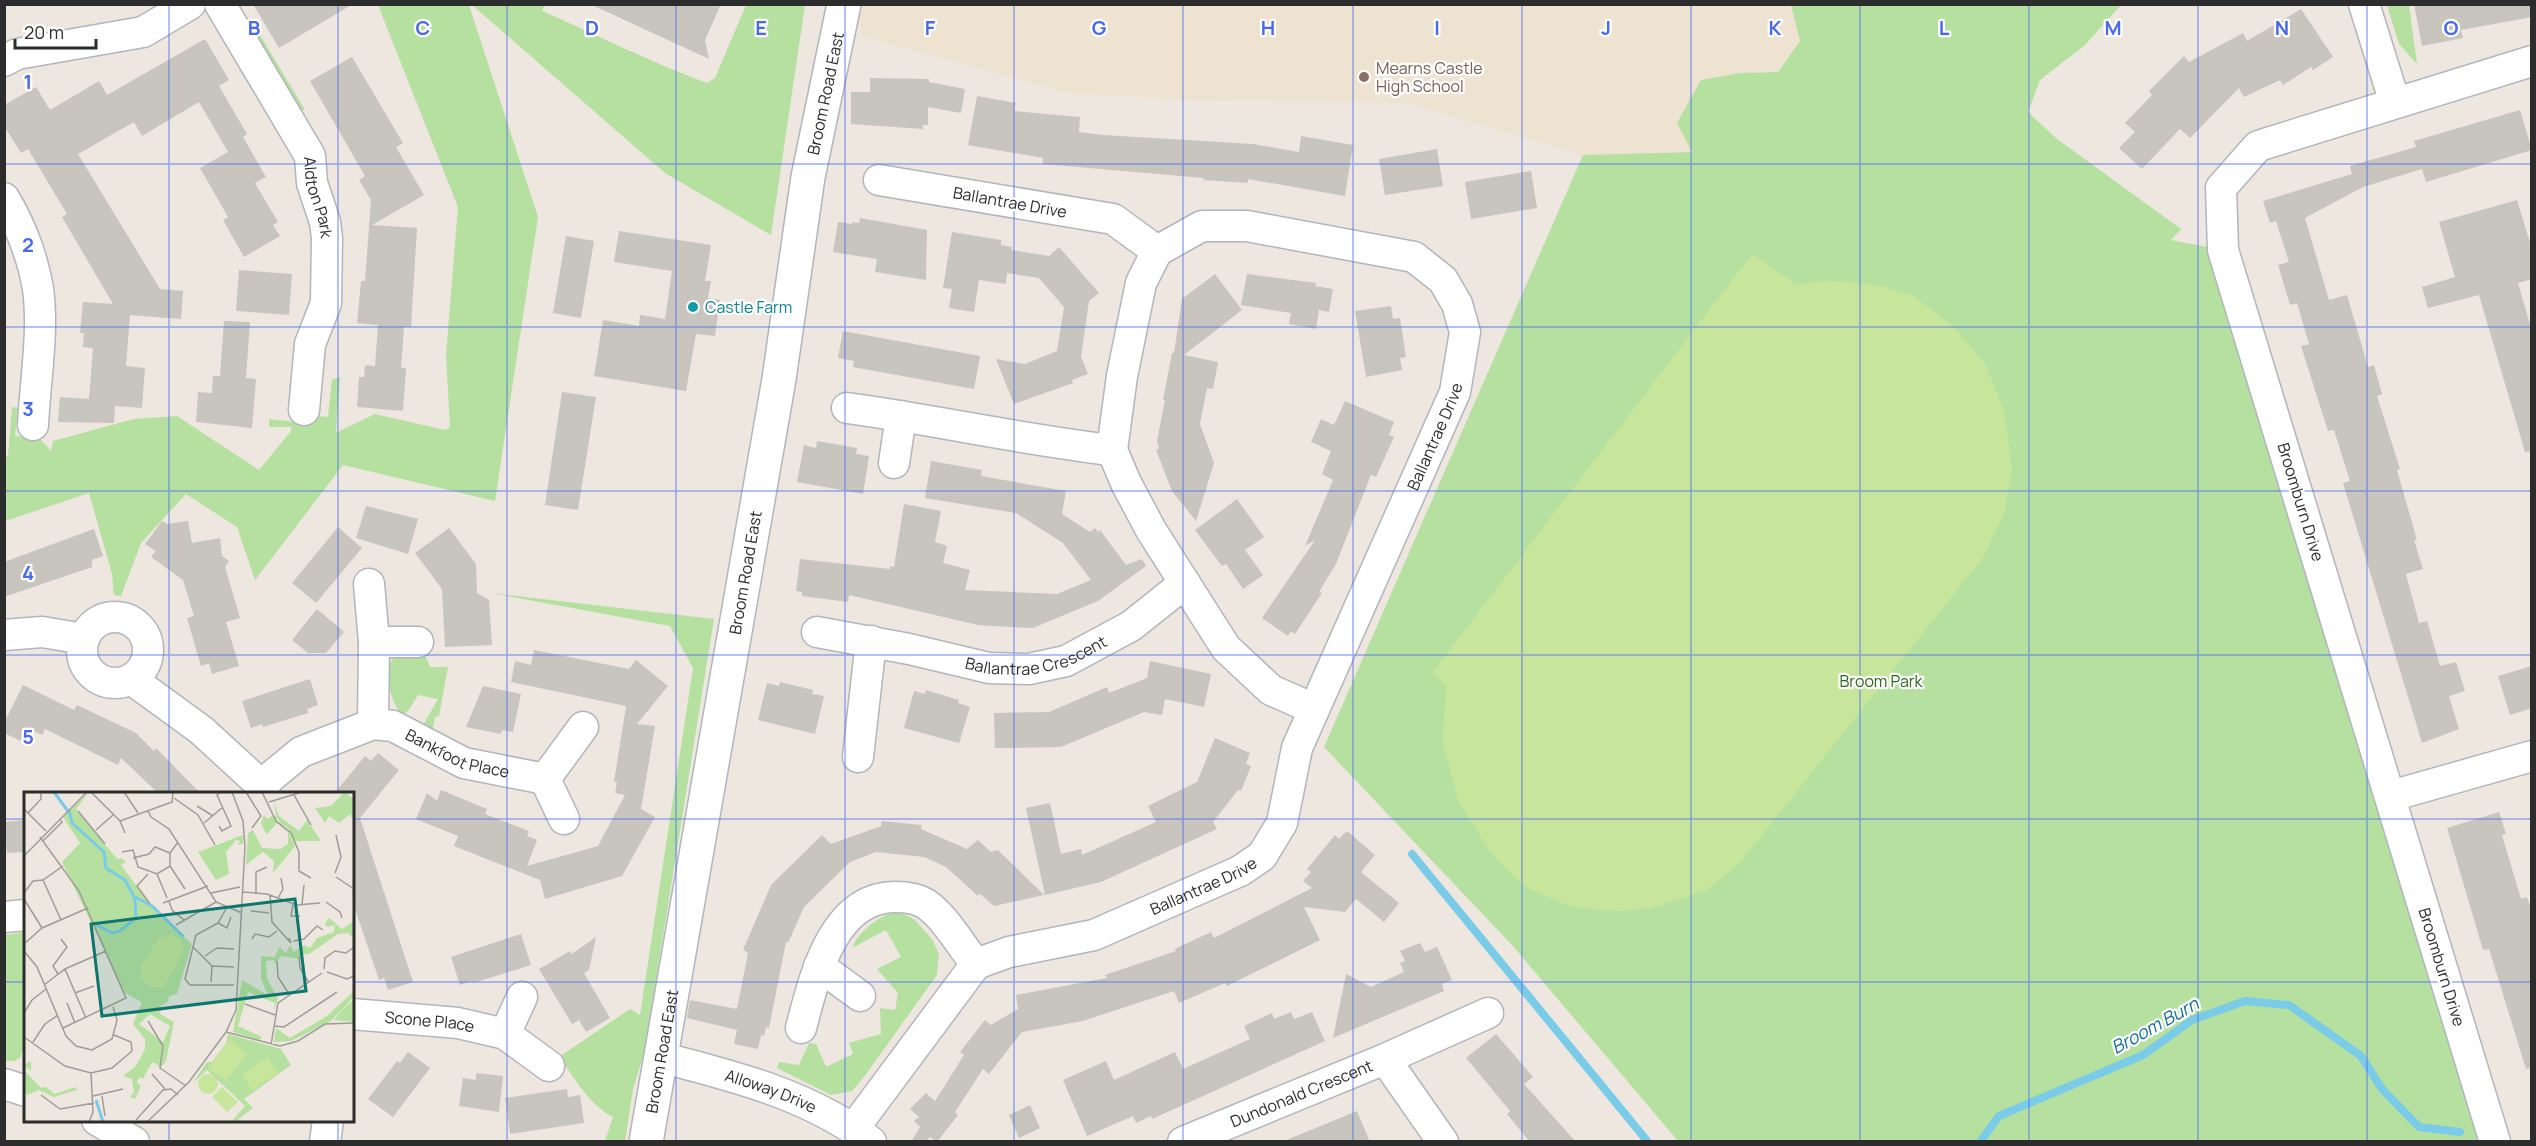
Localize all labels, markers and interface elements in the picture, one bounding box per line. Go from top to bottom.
scale bar [15,12,96,50]
text: B [248,14,261,41]
text: C [416,14,430,41]
text: D [585,14,599,41]
text: E [755,14,767,41]
text: F [925,14,936,41]
text: G [1092,14,1107,41]
text: H [1261,14,1275,41]
text: I [1434,14,1440,41]
text: J [1601,14,1611,41]
text: K [1769,14,1782,41]
text: L [1939,14,1950,41]
text: M [2104,14,2122,41]
text: N [2275,14,2289,41]
text: O [2444,14,2459,41]
text: 20 m [24,20,64,44]
street label: Broom Road East [802,30,849,157]
place label: Mearns Castle High School [1376,57,1483,97]
text: 1 [24,68,32,95]
marker: Mearns Castle High School [1357,70,1371,84]
street label: Aldton Park [299,156,338,240]
street label: Ballantrae Drive [951,181,1069,223]
text: 2 [22,231,34,258]
place label: Castle Farm [705,296,792,318]
marker: Castle Farm [686,300,700,314]
street label: Ballantrae Drive [1402,381,1467,494]
text: 3 [22,395,34,422]
street label: Broomburn Drive [2273,440,2329,564]
street label: Broom Road East [724,509,767,636]
text: 4 [22,559,34,586]
street label: Ballantrae Crescent [963,630,1110,680]
park label: Broom Park [1840,670,1924,692]
text: 5 [22,723,34,750]
street label: Bankfoot Place [402,723,511,783]
inset map [24,792,354,1122]
street label: Ballantrae Drive [1146,852,1261,920]
street label: Broomburn Drive [2414,905,2470,1029]
street label: Broom Road East [640,988,683,1115]
water label: Broom Burn [2107,991,2204,1059]
street label: Scone Place [384,1006,477,1038]
street label: Dundonald Crescent [1227,1054,1376,1132]
street label: Alloway Drive [723,1064,820,1118]

